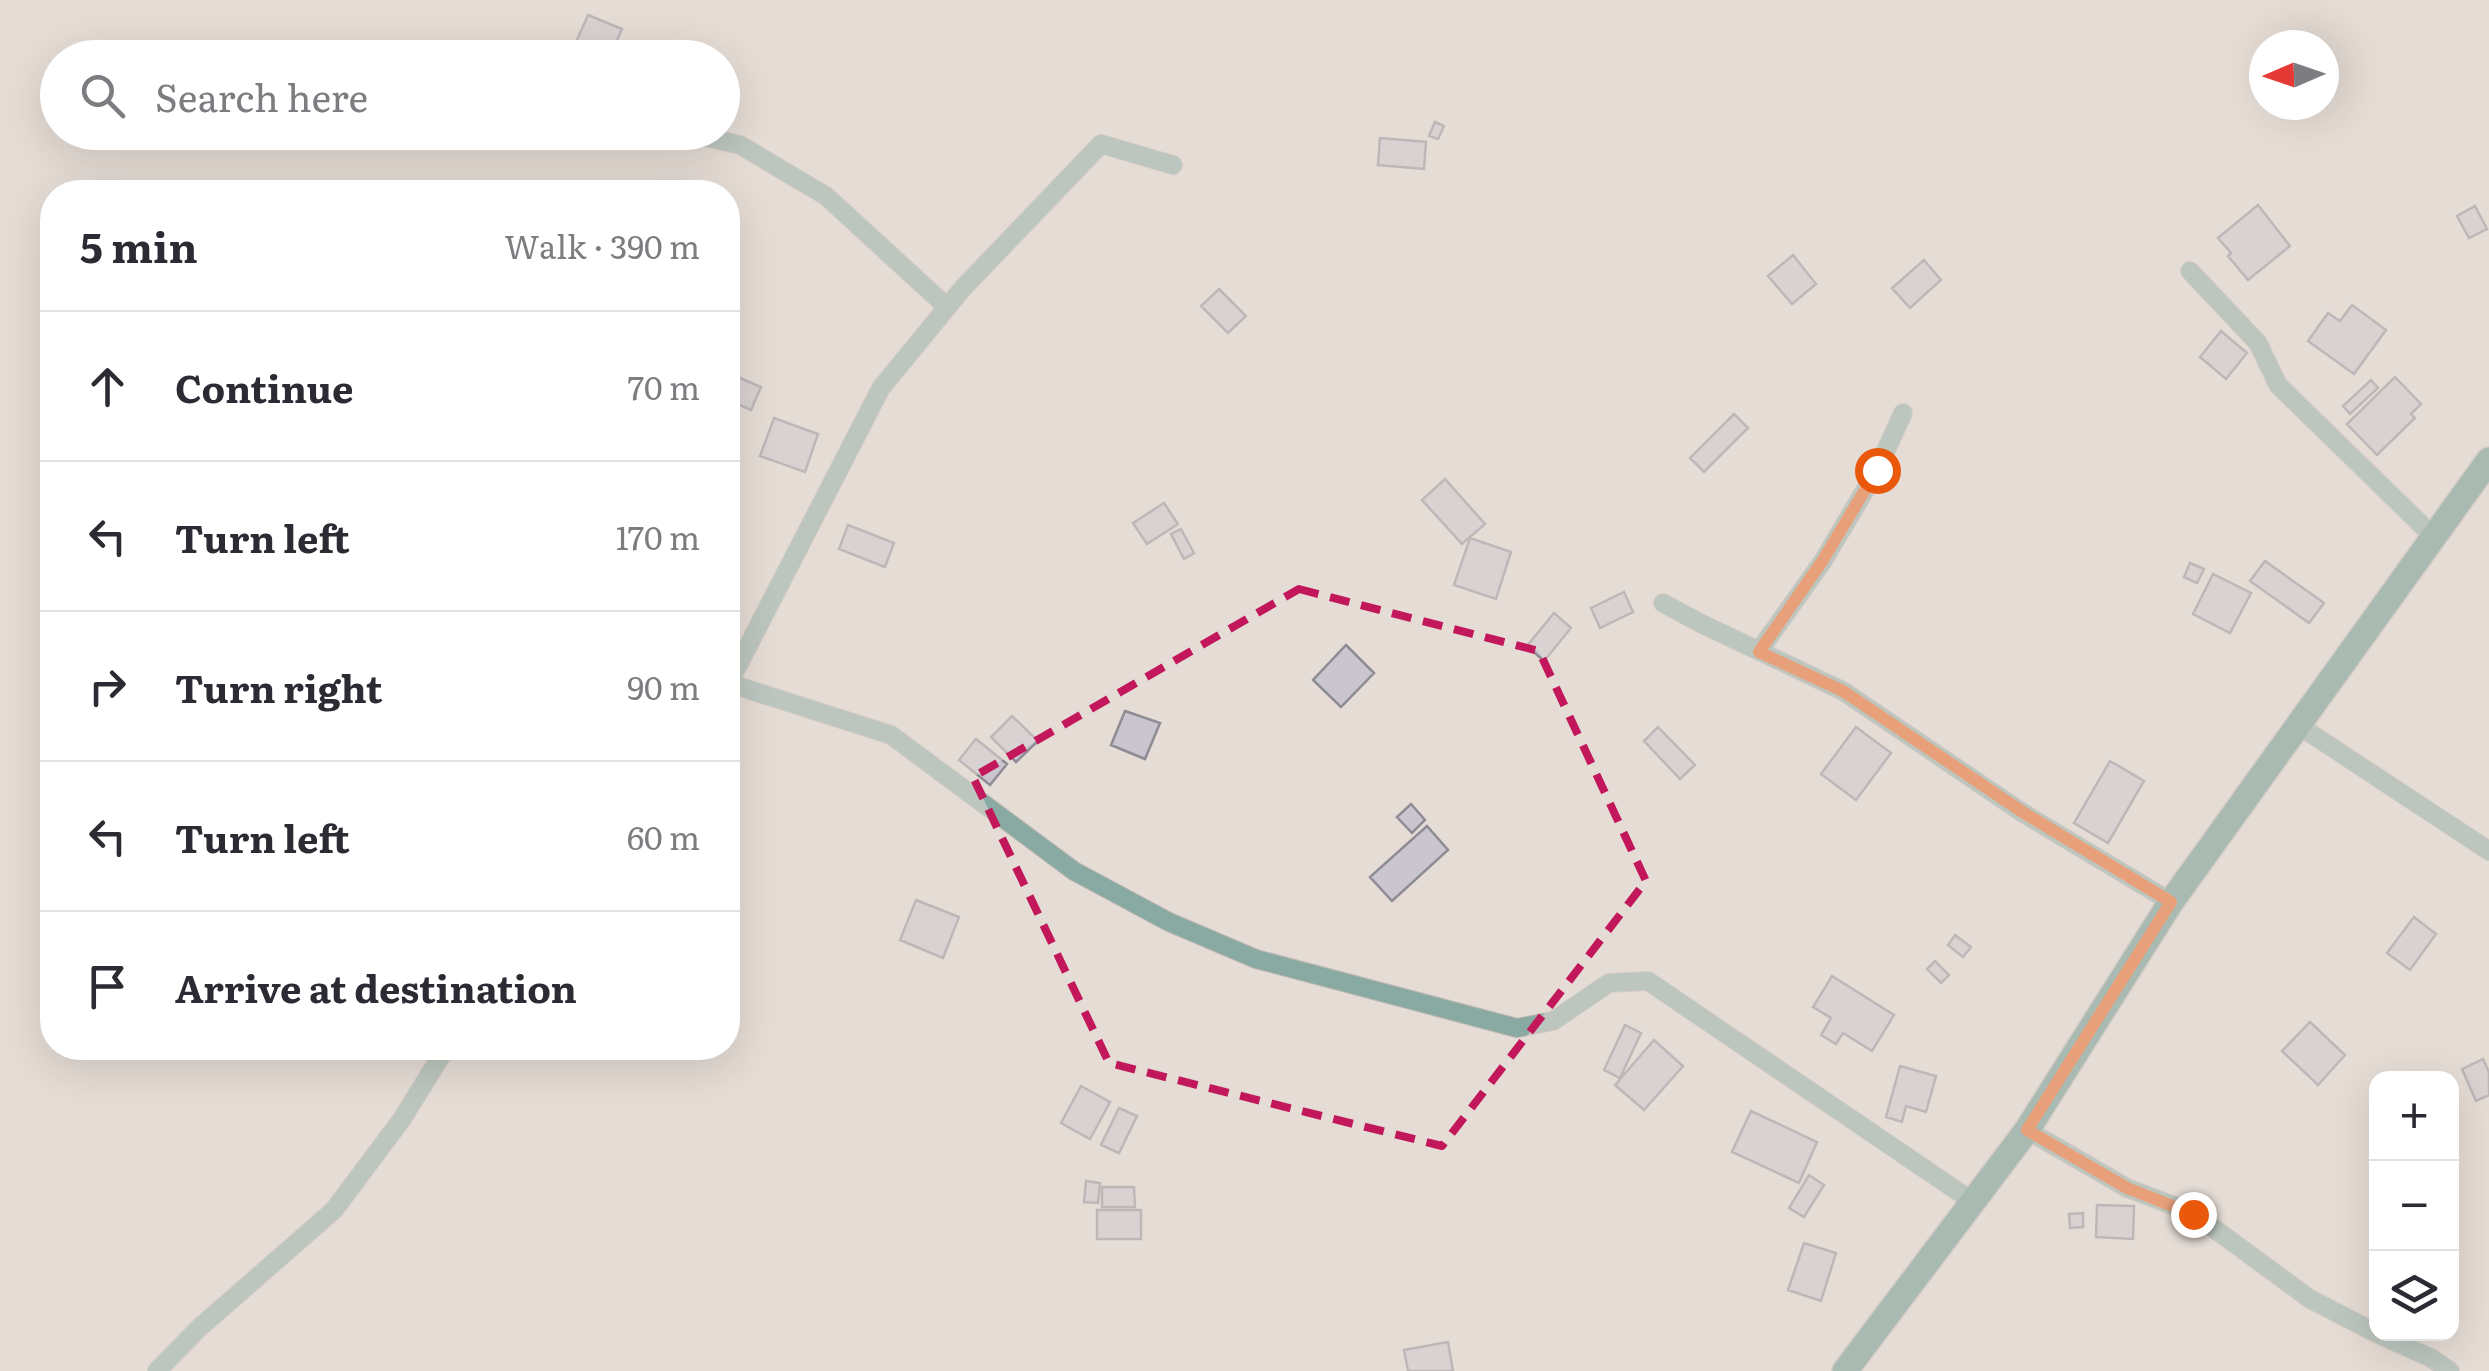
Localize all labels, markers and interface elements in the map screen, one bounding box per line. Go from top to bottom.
north arrow [2249,30,2339,120]
search box [40,40,740,150]
text: Search here [155,67,368,124]
icon: search [75,68,130,123]
text: 5 min [80,214,198,276]
text: Walk · 390 m [505,221,700,269]
text: Continue [175,358,353,415]
icon: ahead [80,359,135,414]
text: 70 m [628,362,700,410]
route start [1855,448,1901,494]
text: Turn left [175,508,350,565]
icon: left [80,509,135,564]
text: 170 m [616,512,700,560]
text: Turn right [175,658,382,715]
icon: right [80,659,135,714]
text: 90 m [627,662,700,710]
text: Turn left [175,808,350,865]
icon: left [80,809,135,864]
text: 60 m [627,812,700,860]
text: Arrive at destination [175,958,577,1015]
icon: arrive [80,959,135,1014]
map controls [2369,1071,2459,1341]
button: + [2369,1071,2459,1161]
button: − [2369,1161,2459,1251]
route end [2171,1192,2217,1238]
button: layers [2369,1251,2459,1341]

